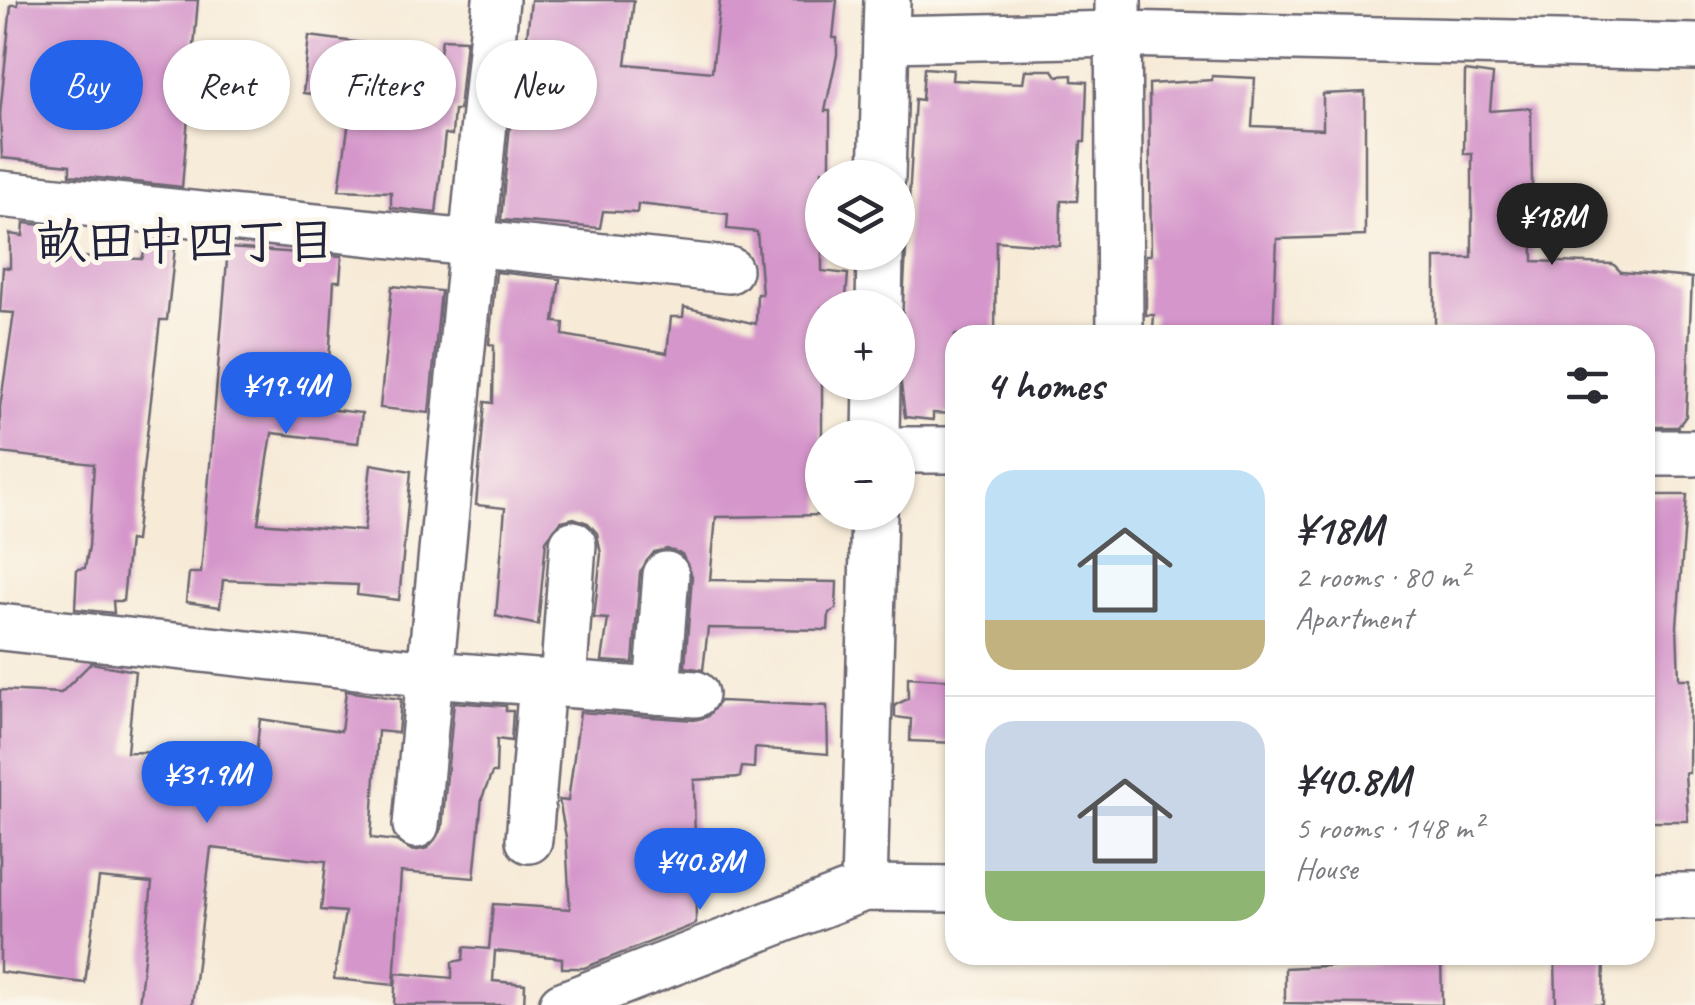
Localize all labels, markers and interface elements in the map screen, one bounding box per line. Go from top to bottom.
chip: Buy [30,40,143,130]
chip: Rent [163,40,290,130]
chip: Filters [310,40,456,130]
chip: New [476,40,597,130]
map controls [805,160,915,530]
button: layers [805,160,915,270]
pin: ¥18M [1493,183,1611,268]
text: ¥18M [1519,195,1585,236]
district label: 畝田中四丁目 [36,210,336,273]
button: + [805,290,915,400]
pin: ¥19.4M [205,352,367,437]
icon: filters [1560,358,1615,413]
text: 4 homes [985,359,1104,412]
text: ¥19.4M [243,364,329,405]
button: − [805,420,915,530]
text: ¥18M [1295,503,1382,556]
icon: home [1065,510,1185,630]
text: 2 rooms · 80 m² [1295,556,1468,597]
text: Apartment [1295,597,1413,638]
pin: ¥31.9M [126,741,288,826]
text: ¥31.9M [164,753,250,794]
text: ¥40.8M [1295,754,1410,807]
icon: home [1065,761,1185,881]
text: 5 rooms · 148 m² [1295,807,1482,848]
pin: ¥40.8M [619,828,781,913]
text: ¥40.8M [656,840,744,881]
text: House [1295,848,1357,889]

